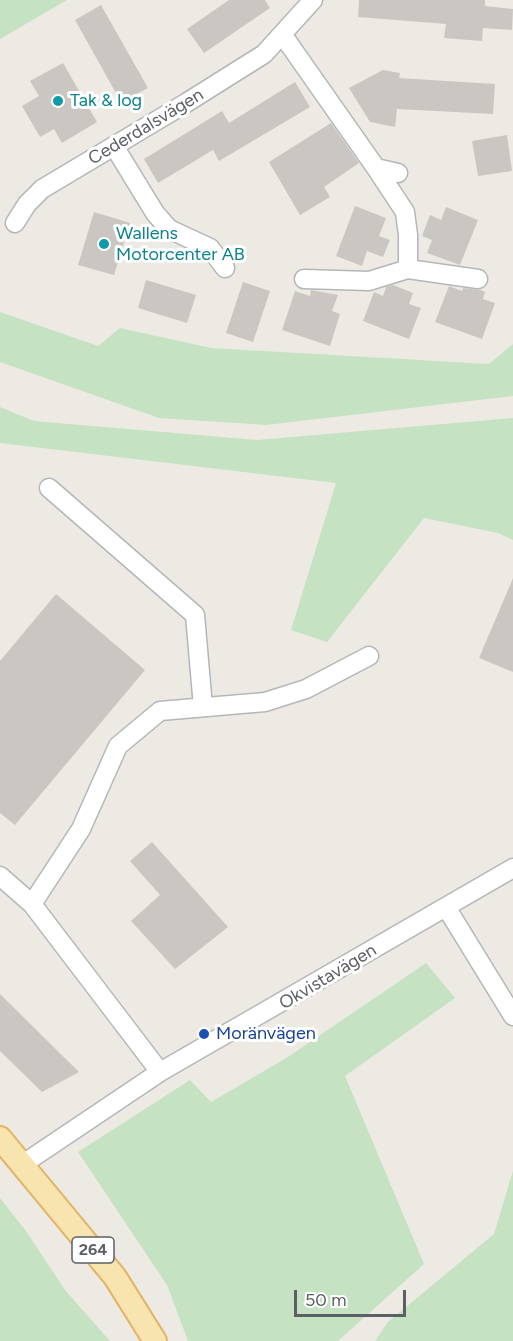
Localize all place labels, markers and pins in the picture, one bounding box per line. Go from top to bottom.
place label: Tak & log [70,90,142,112]
marker: Tak & log [51,94,65,108]
place label: Wallens Motorcenter AB [116,223,245,266]
marker: Wallens Motorcenter AB [97,237,111,251]
place label: Moränvägen [216,1023,316,1045]
marker: Moränvägen [197,1027,211,1041]

